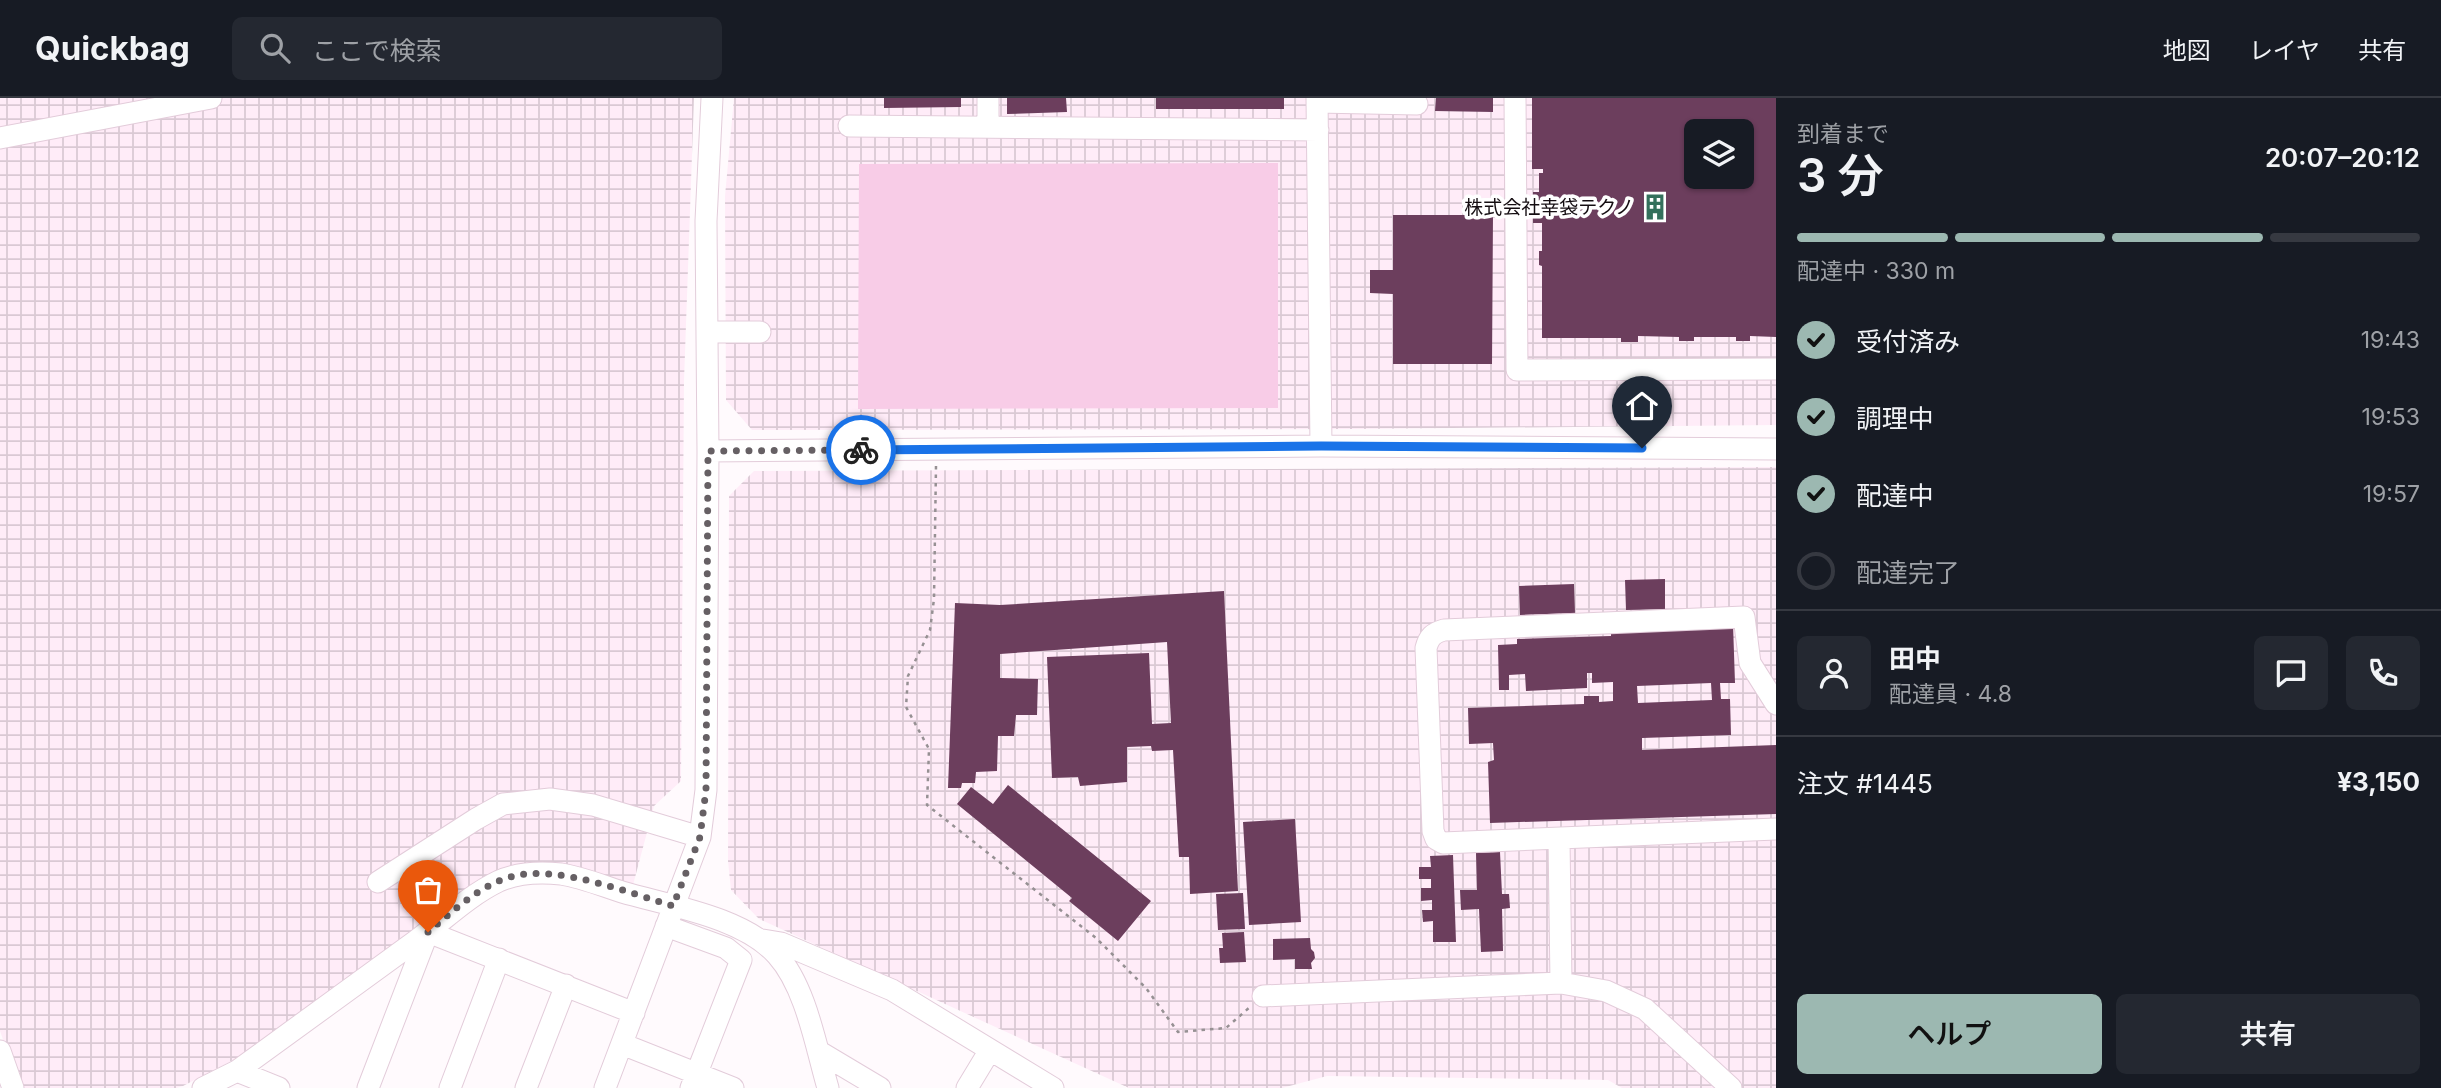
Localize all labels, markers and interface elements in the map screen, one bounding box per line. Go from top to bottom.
search box [232,17,722,80]
text: Quickbag [35,28,190,68]
icon: search [256,29,294,67]
text: ここで検索 [312,35,442,66]
text: 地図 [2163,36,2211,65]
text: レイヤ [2249,36,2320,65]
text: 共有 [2358,36,2406,65]
map controls [1684,119,1754,189]
button: layers [1684,119,1754,189]
text: 到着まで [1797,120,1889,148]
text: 20:07–20:12 [2265,142,2420,173]
text: 3 分 [1797,147,1884,203]
building icon: 株式会社幸袋テクノ [1640,192,1670,222]
place label: 株式会社幸袋テクノ [1464,196,1634,219]
text: 配達中 · 330 m [1797,257,1955,285]
icon: check [1797,321,1835,359]
text: 受付済み [1856,326,1960,357]
text: 19:43 [2361,326,2420,354]
pin [1612,376,1672,448]
icon: home [1623,387,1661,425]
icon: check [1797,398,1835,436]
text: 調理中 [1856,403,1934,434]
text: 19:53 [2362,403,2420,431]
courier [826,415,896,485]
icon: bike [842,431,880,469]
icon: check [1797,475,1835,513]
text: 配達中 [1856,480,1934,511]
text: 19:57 [2363,480,2420,508]
text: 配達完了 [1856,557,1960,588]
button: person [1797,636,1871,710]
button: chat [2254,636,2328,710]
button: phone [2346,636,2420,710]
text: 田中 [1889,643,1941,674]
text: 配達員 · 4.8 [1889,680,2012,708]
text: ¥3,150 [2337,766,2420,797]
text: 注文 #1445 [1797,768,1933,799]
pin [398,860,458,932]
icon: bag [409,871,447,909]
button: ヘルプ [1797,994,2102,1074]
button: 共有 [2116,994,2420,1074]

